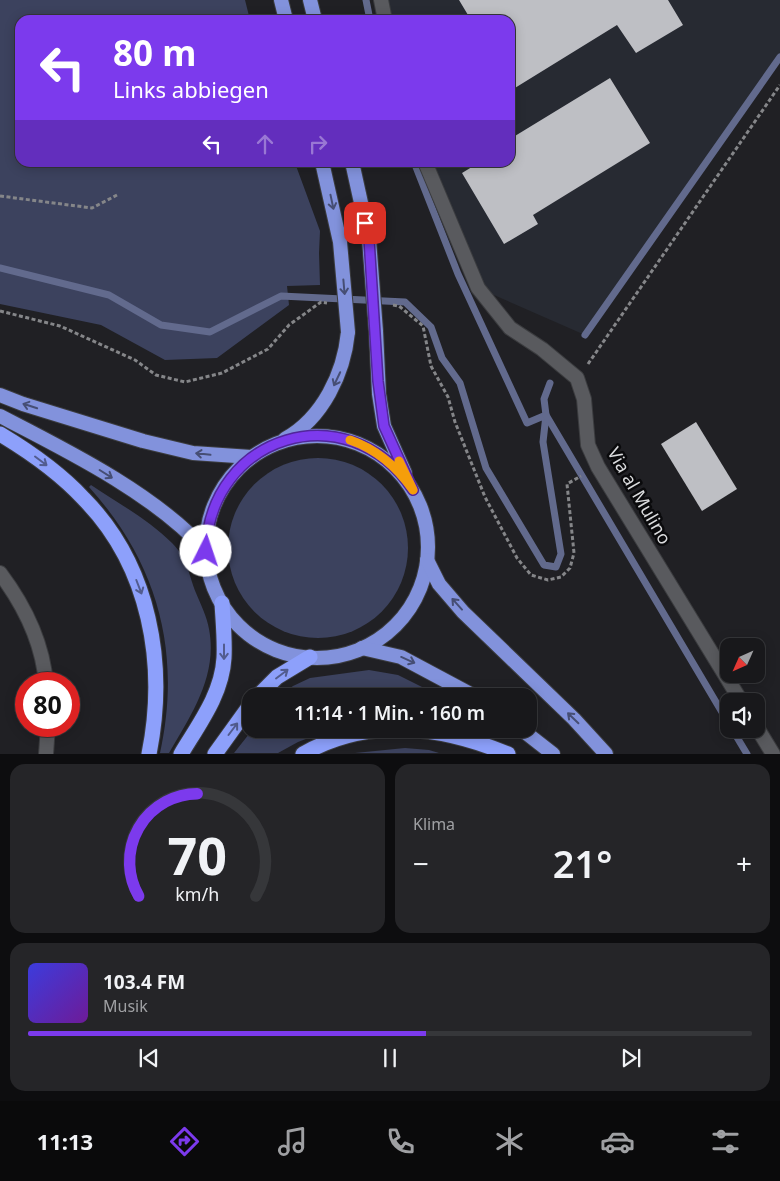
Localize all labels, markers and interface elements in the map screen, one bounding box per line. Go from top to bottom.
text: 80 m [113,29,196,76]
icon: left [30,35,95,100]
text: Links abbiegen [113,74,269,104]
icon: left [198,130,226,158]
icon: ahead [251,130,279,158]
icon: right [304,130,332,158]
one-way arrow [328,194,337,210]
pin [344,202,386,244]
icon: arrive [351,209,379,237]
one-way arrow [340,279,349,295]
one-way arrow [332,371,341,386]
one-way arrow [22,401,38,410]
street label: Via al Mulino [602,443,677,548]
one-way arrow [195,449,211,459]
one-way arrow [33,456,47,466]
one-way arrow [99,469,113,479]
position arrow [179,524,231,576]
one-way arrow [135,579,144,595]
one-way arrow [451,598,462,611]
north arrow [720,638,765,682]
map controls [720,638,765,738]
one-way arrow [219,644,229,660]
one-way arrow [400,656,415,666]
one-way arrow [275,668,288,679]
speed limit sign: 80 [15,672,80,737]
button: sound [720,693,765,738]
text: 11:14 · 1 Min. · 160 m [294,700,485,726]
one-way arrow [566,712,579,724]
one-way arrow [227,723,238,736]
text: Klima [413,813,455,835]
text: 70 [168,819,227,890]
text: 21° [553,837,612,889]
text: − [413,844,429,882]
text: + [736,844,752,882]
text: km/h [176,882,219,906]
text: 103.4 FM [103,969,185,995]
text: Musik [103,995,148,1017]
icon: previous [135,1044,163,1072]
icon: pause [376,1044,404,1072]
icon: next [617,1044,645,1072]
icon: directions [167,1124,202,1159]
icon: music [275,1124,310,1159]
icon: phone [383,1124,418,1159]
icon: climate [492,1124,527,1159]
icon: car [600,1124,635,1159]
icon: filters [708,1124,743,1159]
text: 11:13 [37,1126,93,1156]

